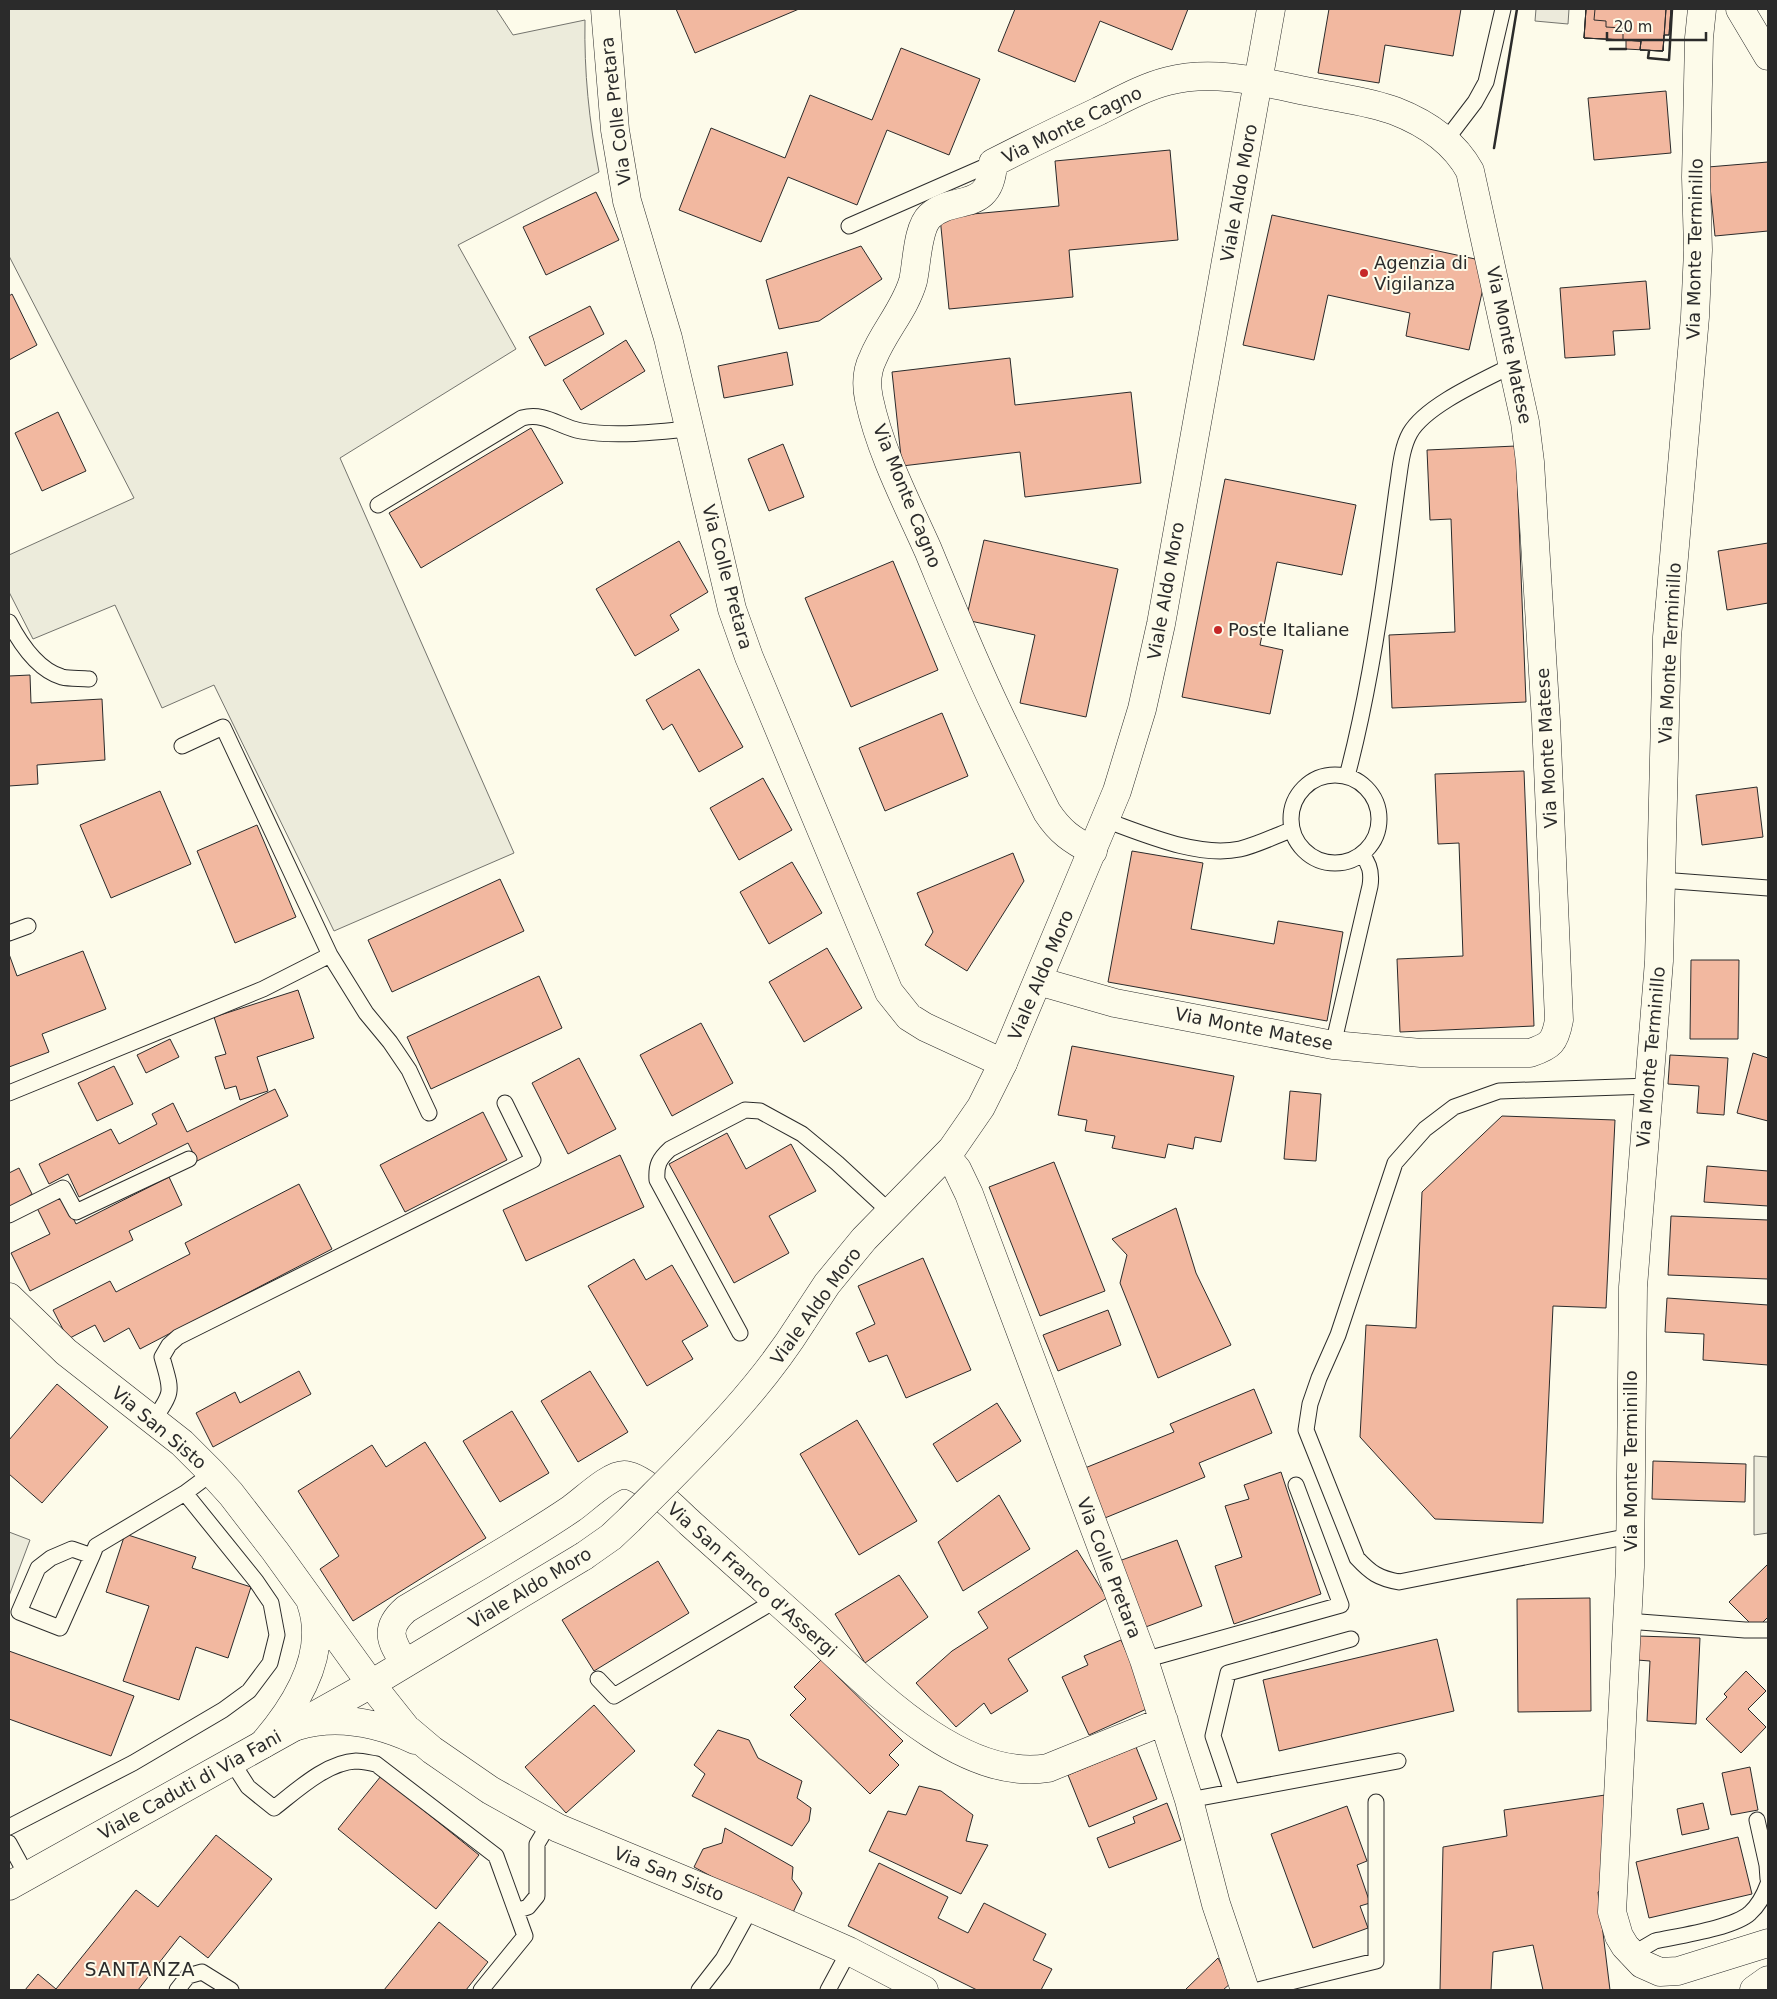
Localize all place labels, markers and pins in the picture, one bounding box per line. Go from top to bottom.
place label: Agenzia di Vigilanza [1374,252,1468,294]
marker: Agenzia di Vigilanza [1358,267,1370,279]
place label: Poste Italiane [1228,619,1349,640]
marker: Poste Italiane [1212,624,1224,636]

